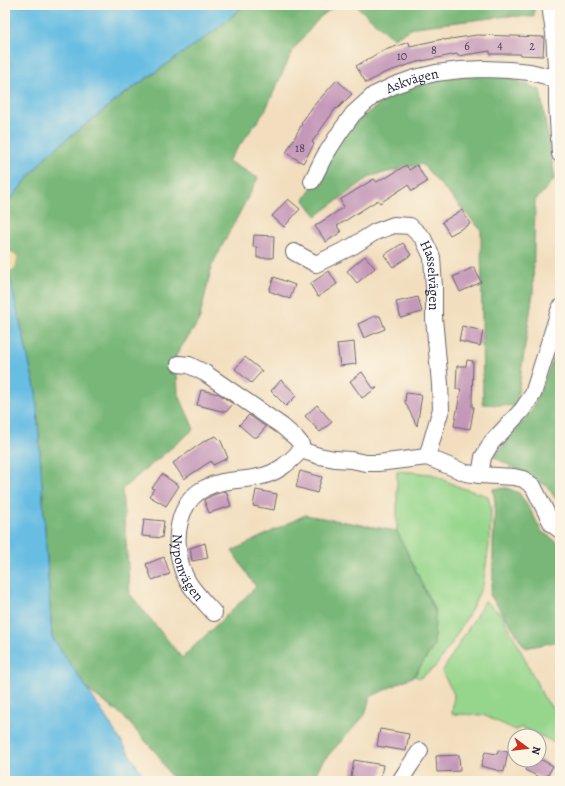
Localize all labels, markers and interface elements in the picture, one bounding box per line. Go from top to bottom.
house number: 4 [497,37,503,53]
house number: 6 [464,38,470,54]
house number: 2 [529,38,535,54]
house number: 8 [431,42,437,58]
house number: 10 [397,48,407,64]
street label: Askvägen [382,64,441,99]
house number: 18 [295,140,305,156]
street label: Hasselvägen [415,237,443,311]
street label: Nyponvägen [168,534,208,606]
north arrow [507,728,547,768]
text: N [528,745,544,756]

